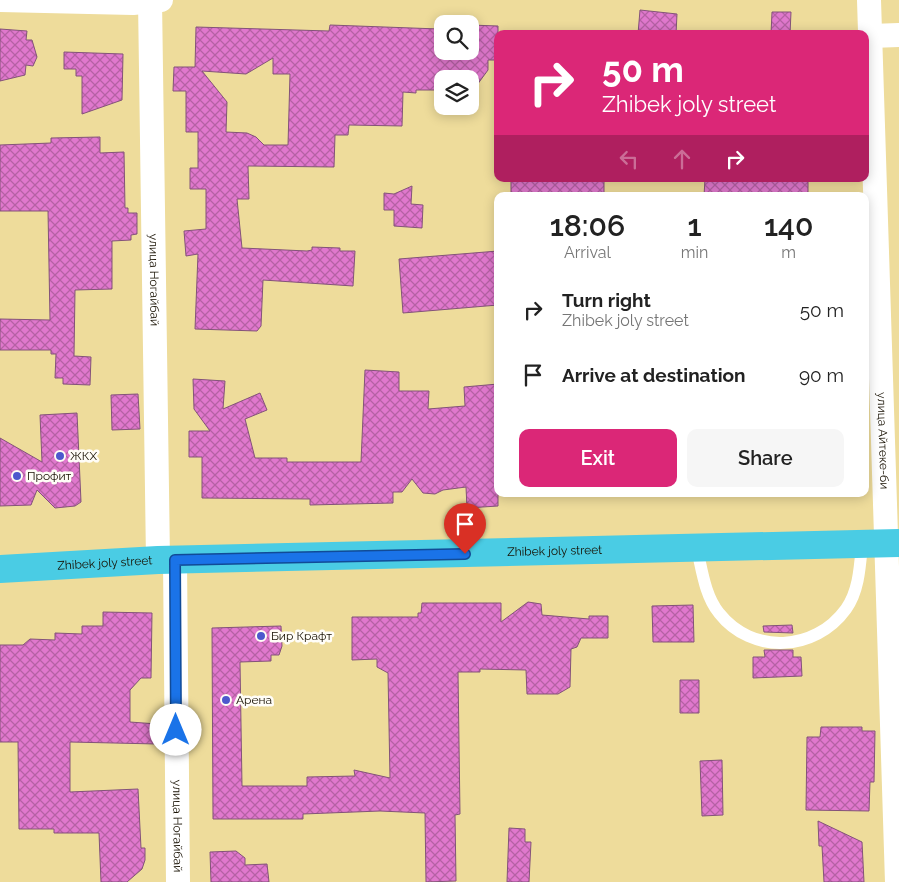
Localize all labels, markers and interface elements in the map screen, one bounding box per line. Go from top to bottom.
map controls [434,15,479,115]
button: search [434,15,479,60]
text: 50 m [602,49,684,90]
icon: right [519,50,584,115]
button: layers [434,70,479,115]
text: Zhibek joly street [602,91,776,117]
icon: left [615,145,643,173]
icon: ahead [668,145,696,173]
icon: right [721,145,749,173]
text: 18:06 [550,208,625,243]
text: 1 [687,208,702,243]
text: 140 [764,208,813,243]
street label: улица Ногайбай [146,234,162,326]
text: Arrival [564,243,611,262]
text: min [681,243,708,262]
text: m [781,243,796,262]
text: Turn right [562,289,651,311]
icon: right [519,296,547,324]
text: 50 m [800,299,844,321]
text: Zhibek joly street [562,311,689,330]
icon: arrive [519,361,547,389]
text: Arrive at destination [562,364,746,386]
text: 90 m [799,364,844,386]
street label: улица Айтеке-би [874,392,892,490]
button: Exit [519,429,677,487]
button: Share [687,429,844,487]
place label: ЖКХ [70,449,97,463]
marker: ЖКХ [54,450,66,462]
place label: Профит [27,469,72,483]
marker: Профит [11,470,23,482]
pin [444,503,486,554]
icon: arrive [451,510,479,538]
street label: Zhibek joly street [507,543,602,559]
street label: Zhibek joly street [57,553,153,573]
place label: Бир Крафт [271,629,332,643]
marker: Бир Крафт [255,630,267,642]
place label: Арена [236,693,272,707]
marker: Арена [220,694,232,706]
position arrow [149,703,201,755]
street label: улица Ногайбай [170,780,185,872]

